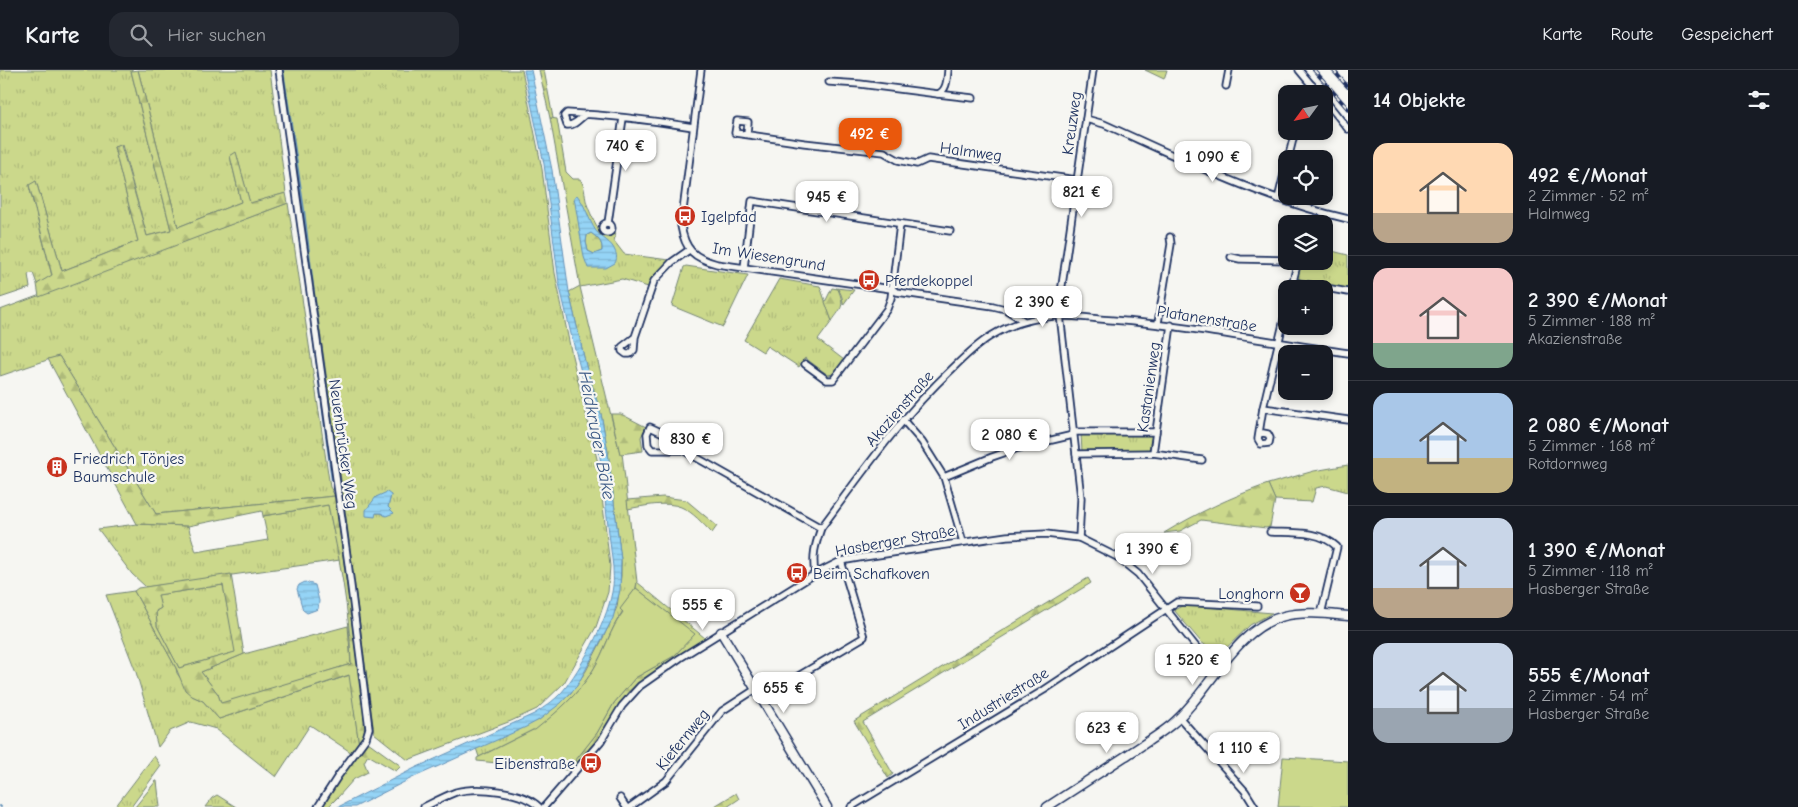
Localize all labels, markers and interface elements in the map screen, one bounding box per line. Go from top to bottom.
search box [109,12,459,57]
text: Karte [25,21,79,49]
icon: search [127,21,155,49]
text: Hier suchen [167,24,266,46]
text: Karte [1542,24,1582,45]
text: Route [1610,24,1653,45]
text: Gespeichert [1681,24,1773,45]
north arrow [1278,85,1332,140]
map controls [1278,85,1333,400]
icon: filters [1745,86,1773,114]
text: 14 Objekte [1373,88,1466,112]
street label: Kreuzweg [1059,90,1085,156]
pin: 492 € [835,118,905,160]
text: 492 € [850,125,890,143]
pin: 740 € [591,129,661,172]
text: 740 € [606,137,646,155]
street label: Halmweg [939,139,1003,165]
pin: 1 090 € [1167,140,1259,183]
text: 1 090 € [1185,148,1241,166]
button: locate [1278,150,1333,205]
icon: home [1413,163,1473,223]
text: 492 €/Monat [1528,163,1647,187]
pin: 821 € [1047,176,1117,218]
pin: 945 € [792,180,862,223]
text: 821 € [1062,183,1102,201]
text: 2 Zimmer · 52 m² [1528,187,1649,205]
text: 945 € [806,188,848,206]
bus stop icon: Igelpfad [673,204,697,228]
text: Halmweg [1528,205,1590,223]
place label: Igelpfad [701,208,757,226]
button: layers [1278,215,1333,270]
street label: Im Wiesengrund [711,239,827,275]
bus stop icon: Pferdekoppel [857,268,881,292]
place label: Pferdekoppel [885,272,973,290]
button: + [1278,280,1333,335]
pin: 2 390 € [997,286,1089,328]
icon: home [1413,288,1473,348]
text: 2 390 €/Monat [1528,288,1667,312]
text: 2 390 € [1015,293,1071,311]
street label: Platanenstraße [1156,302,1258,336]
text: 5 Zimmer · 188 m² [1528,312,1655,330]
text: Akazienstraße [1528,330,1622,348]
street label: Kastanienweg [1134,341,1164,434]
button: − [1278,345,1333,400]
street label: Akazienstraße [862,367,938,450]
water label: Heidkruger Bäke [574,369,619,501]
street label: Neuenbrücker Weg [325,378,361,510]
icon: home [1413,413,1473,473]
text: 2 080 €/Monat [1528,413,1669,437]
pin: 2 080 € [964,418,1056,461]
pin: 830 € [656,422,726,465]
text: 2 080 € [982,426,1038,444]
text: 830 € [670,430,712,448]
text: 5 Zimmer · 168 m² [1528,437,1655,455]
place label: Friedrich Tönjes Baumschule [73,450,184,486]
building icon: Friedrich Tönjes Baumschule [45,455,69,479]
text: Rotdornweg [1528,455,1608,473]
street label: Hasberger Straße [834,522,956,560]
pin: 1 390 € [1107,532,1199,575]
icon: home [1413,538,1473,598]
text: 1 390 €/Monat [1528,538,1665,562]
text: 1 390 € [1126,540,1180,558]
bus stop icon: Beim Schafkoven [785,561,809,585]
text: 5 Zimmer · 118 m² [1528,562,1653,580]
place label: Beim Schafkoven [813,565,930,583]
text: Hasberger Straße [1528,580,1649,598]
bar icon: Longhorn [1288,581,1312,605]
place label: Longhorn [1218,585,1284,603]
pin: 555 € [668,588,738,631]
text: 555 € [682,596,724,614]
pin: 1 520 € [1147,644,1239,686]
text: 1 520 € [1166,651,1220,669]
icon: home [1413,663,1473,723]
text: 555 €/Monat [1528,663,1649,687]
street label: Industriestraße [955,664,1052,734]
pin: 655 € [749,672,819,714]
text: 655 € [763,679,805,697]
text: 2 Zimmer · 54 m² [1528,687,1648,705]
street label: Kiefernweg [653,705,713,774]
text: Hasberger Straße [1528,705,1649,723]
pin: 623 € [1072,712,1142,754]
text: 623 € [1087,719,1127,737]
pin: 1 110 € [1198,732,1290,774]
text: 1 110 € [1219,739,1269,757]
bus stop icon: Eibenstraße [579,751,603,775]
place label: Eibenstraße [494,755,575,773]

